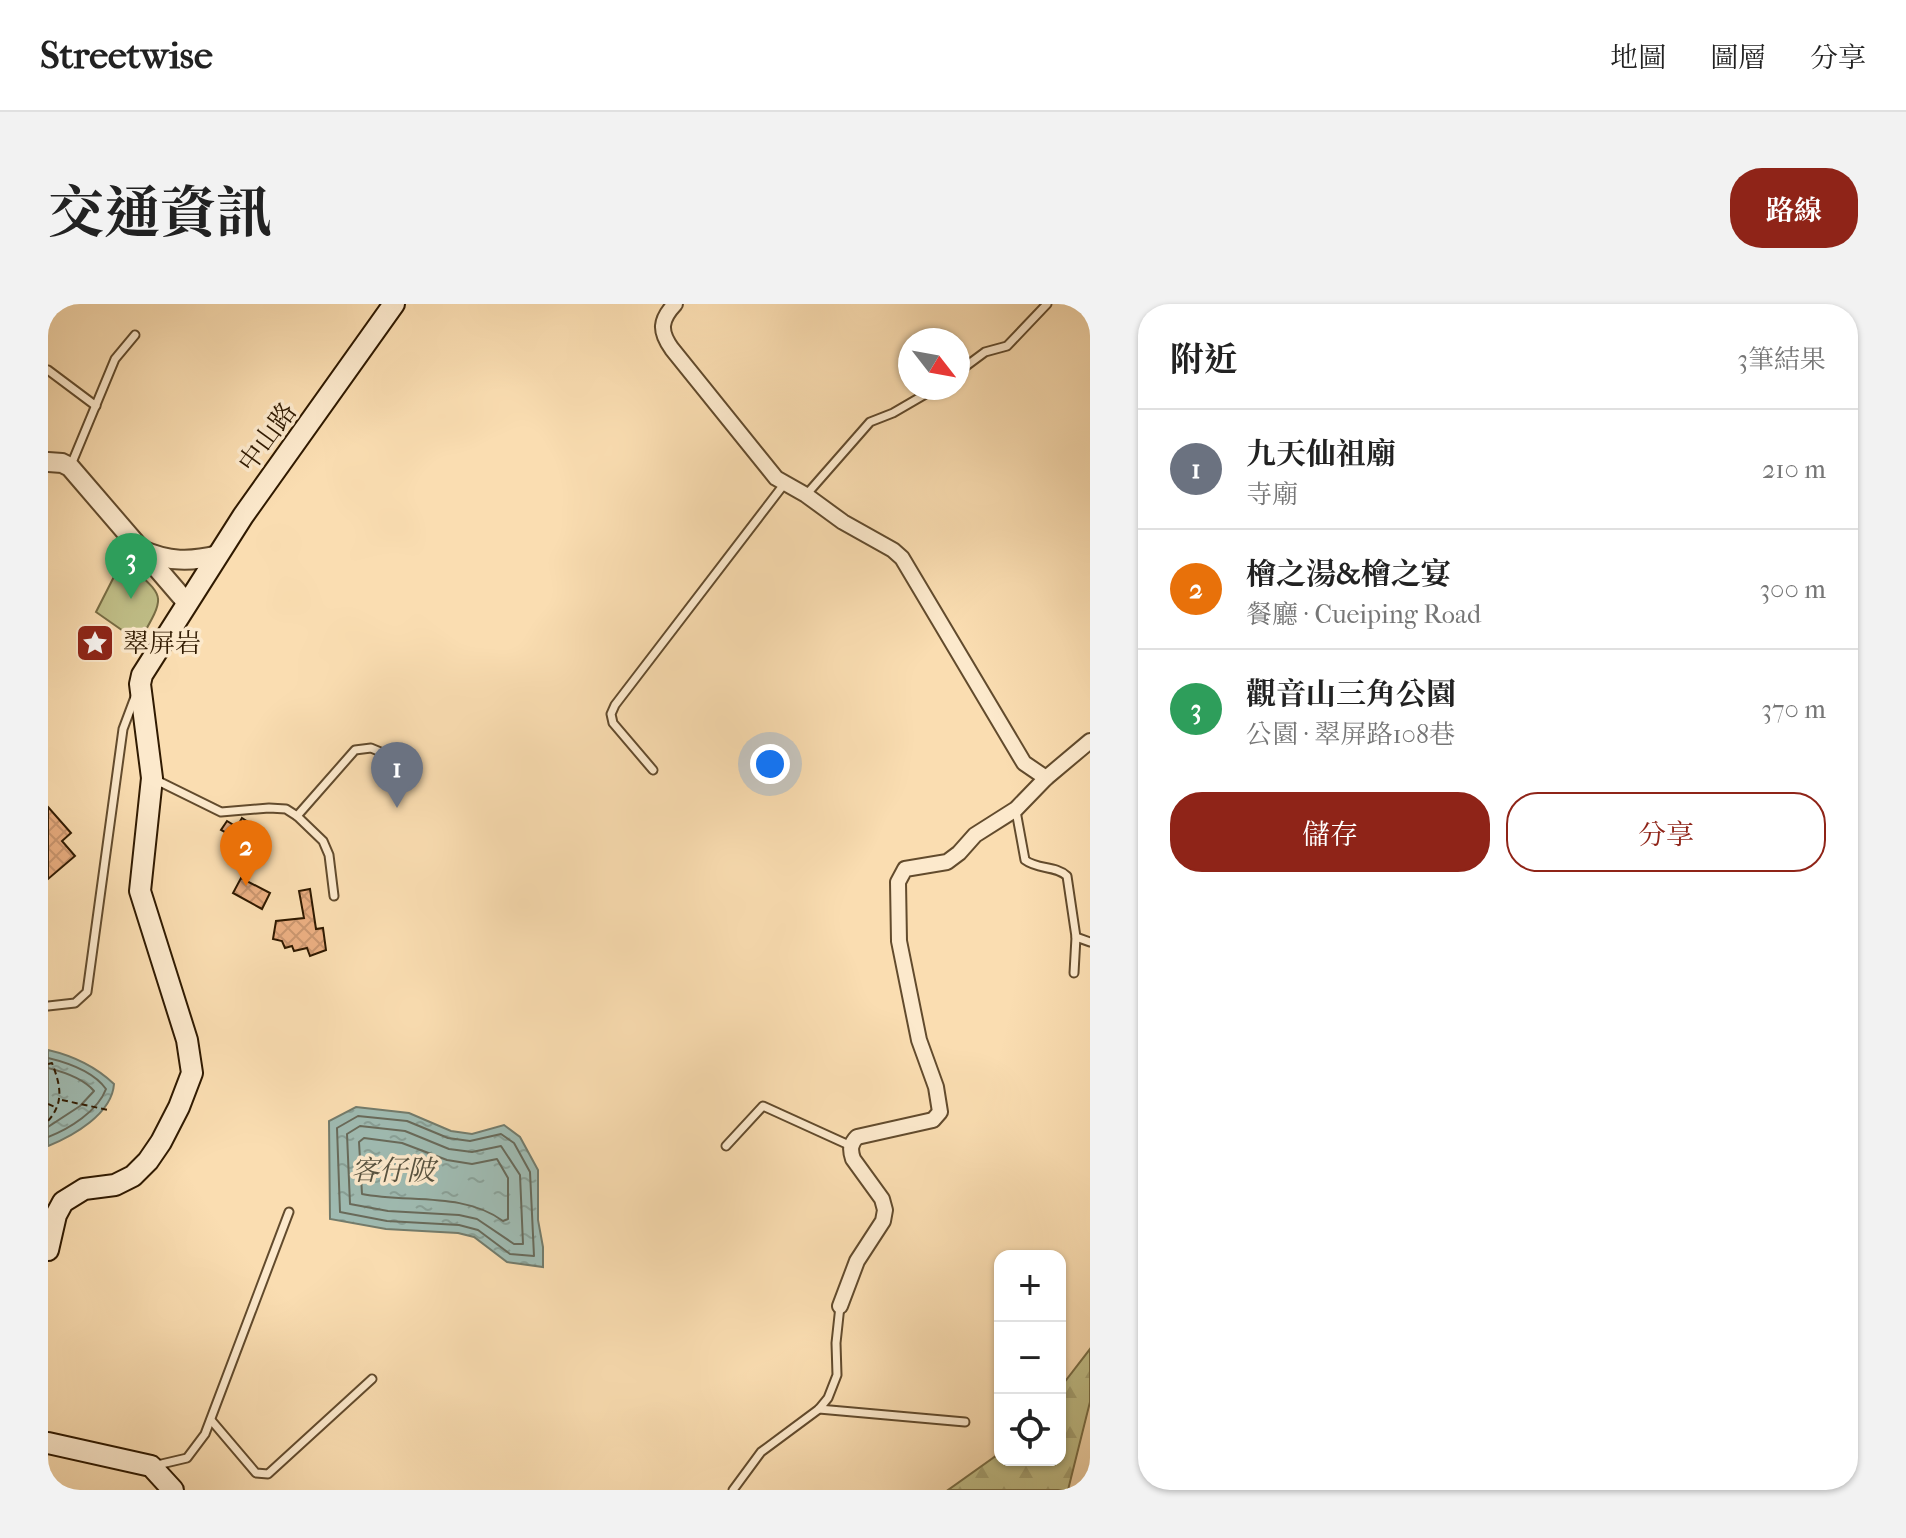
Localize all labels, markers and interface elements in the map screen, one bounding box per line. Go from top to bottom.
text: Streetwise [40,33,213,78]
text: 地圖 [1610,41,1666,74]
text: 圖層 [1710,41,1766,74]
text: 分享 [1810,41,1866,74]
button: 路線 [1730,168,1858,248]
text: 交通資訊 [48,181,272,246]
north arrow [898,328,970,400]
text: 附近 [1170,340,1238,380]
text: 3筆結果 [1737,344,1826,375]
street label: 中山路 [232,397,303,478]
text: 九天仙祖廟 [1246,437,1396,472]
text: 1 [1191,454,1201,485]
text: 210 m [1762,454,1826,485]
text: 寺廟 [1246,479,1298,510]
pin: 3 [105,533,157,599]
text: 檜之湯&檜之宴 [1246,557,1451,592]
text: 2 [1189,574,1203,605]
text: 300 m [1759,574,1826,605]
text: 餐廳 · Cueiping Road [1246,599,1481,630]
place icon: 翠屏岩 [74,622,116,664]
place label: 翠屏岩 [123,628,201,659]
text: 觀音山三角公園 [1246,677,1456,712]
text: 3 [1191,694,1201,725]
text: 370 m [1761,694,1826,725]
text: 公園 · 翠屏路108巷 [1246,719,1455,750]
pin: 1 [371,742,423,808]
your location [750,744,790,784]
button: 儲存 [1170,792,1490,872]
button: 分享 [1506,792,1826,872]
pin: 2 [220,820,272,886]
water label: 客仔陂 [351,1154,439,1187]
map controls [994,1250,1066,1466]
button: + [994,1250,1066,1322]
button: − [994,1322,1066,1394]
button: locate [994,1394,1066,1466]

